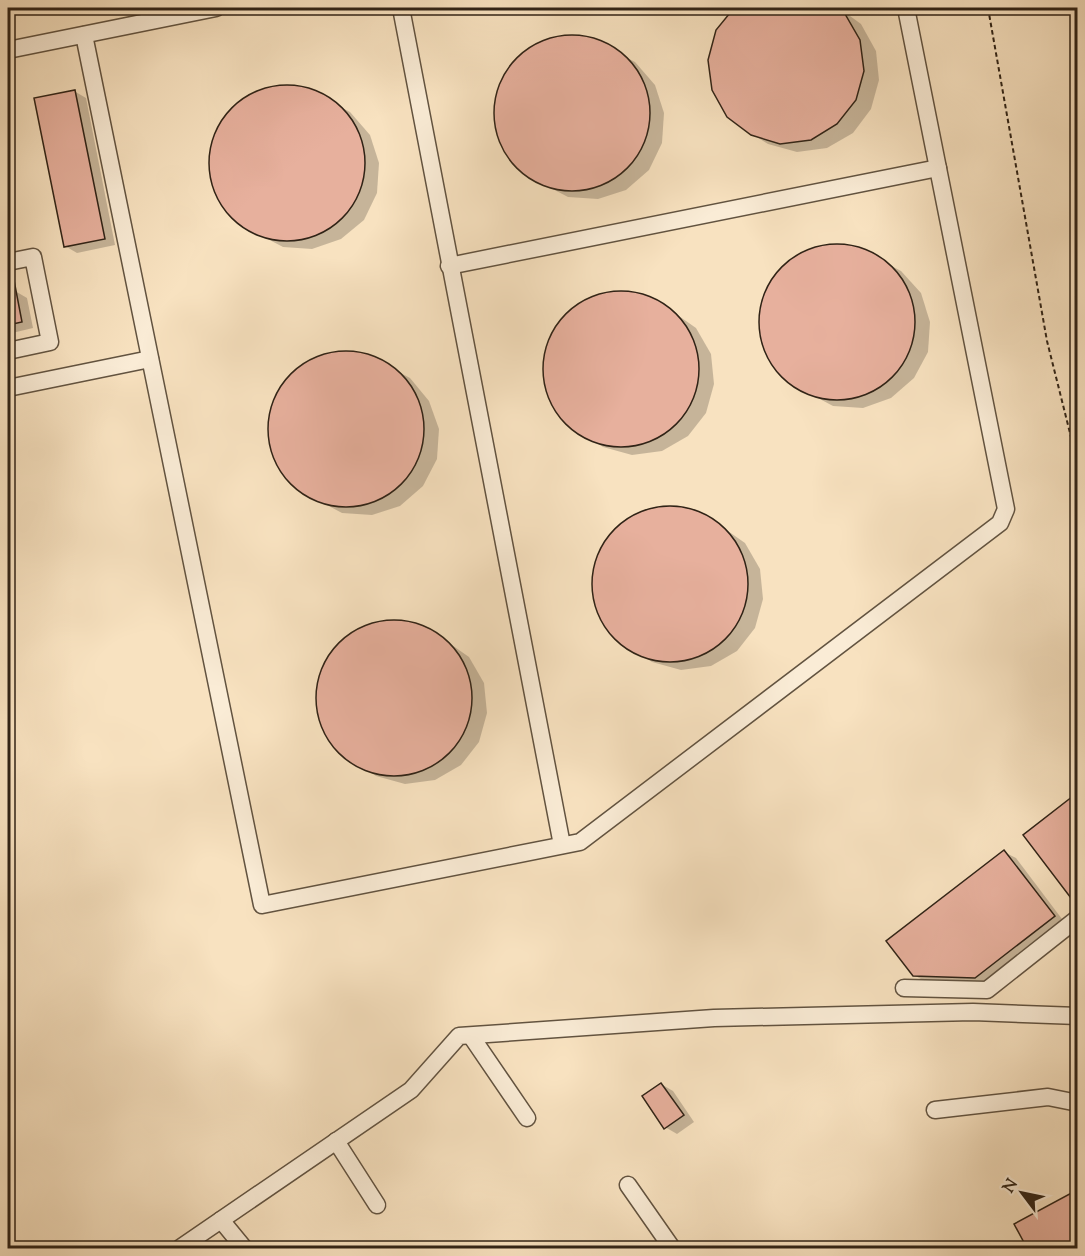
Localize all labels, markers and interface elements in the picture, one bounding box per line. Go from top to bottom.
north arrow [992,1163,1052,1223]
text: N [998,1175,1025,1198]

